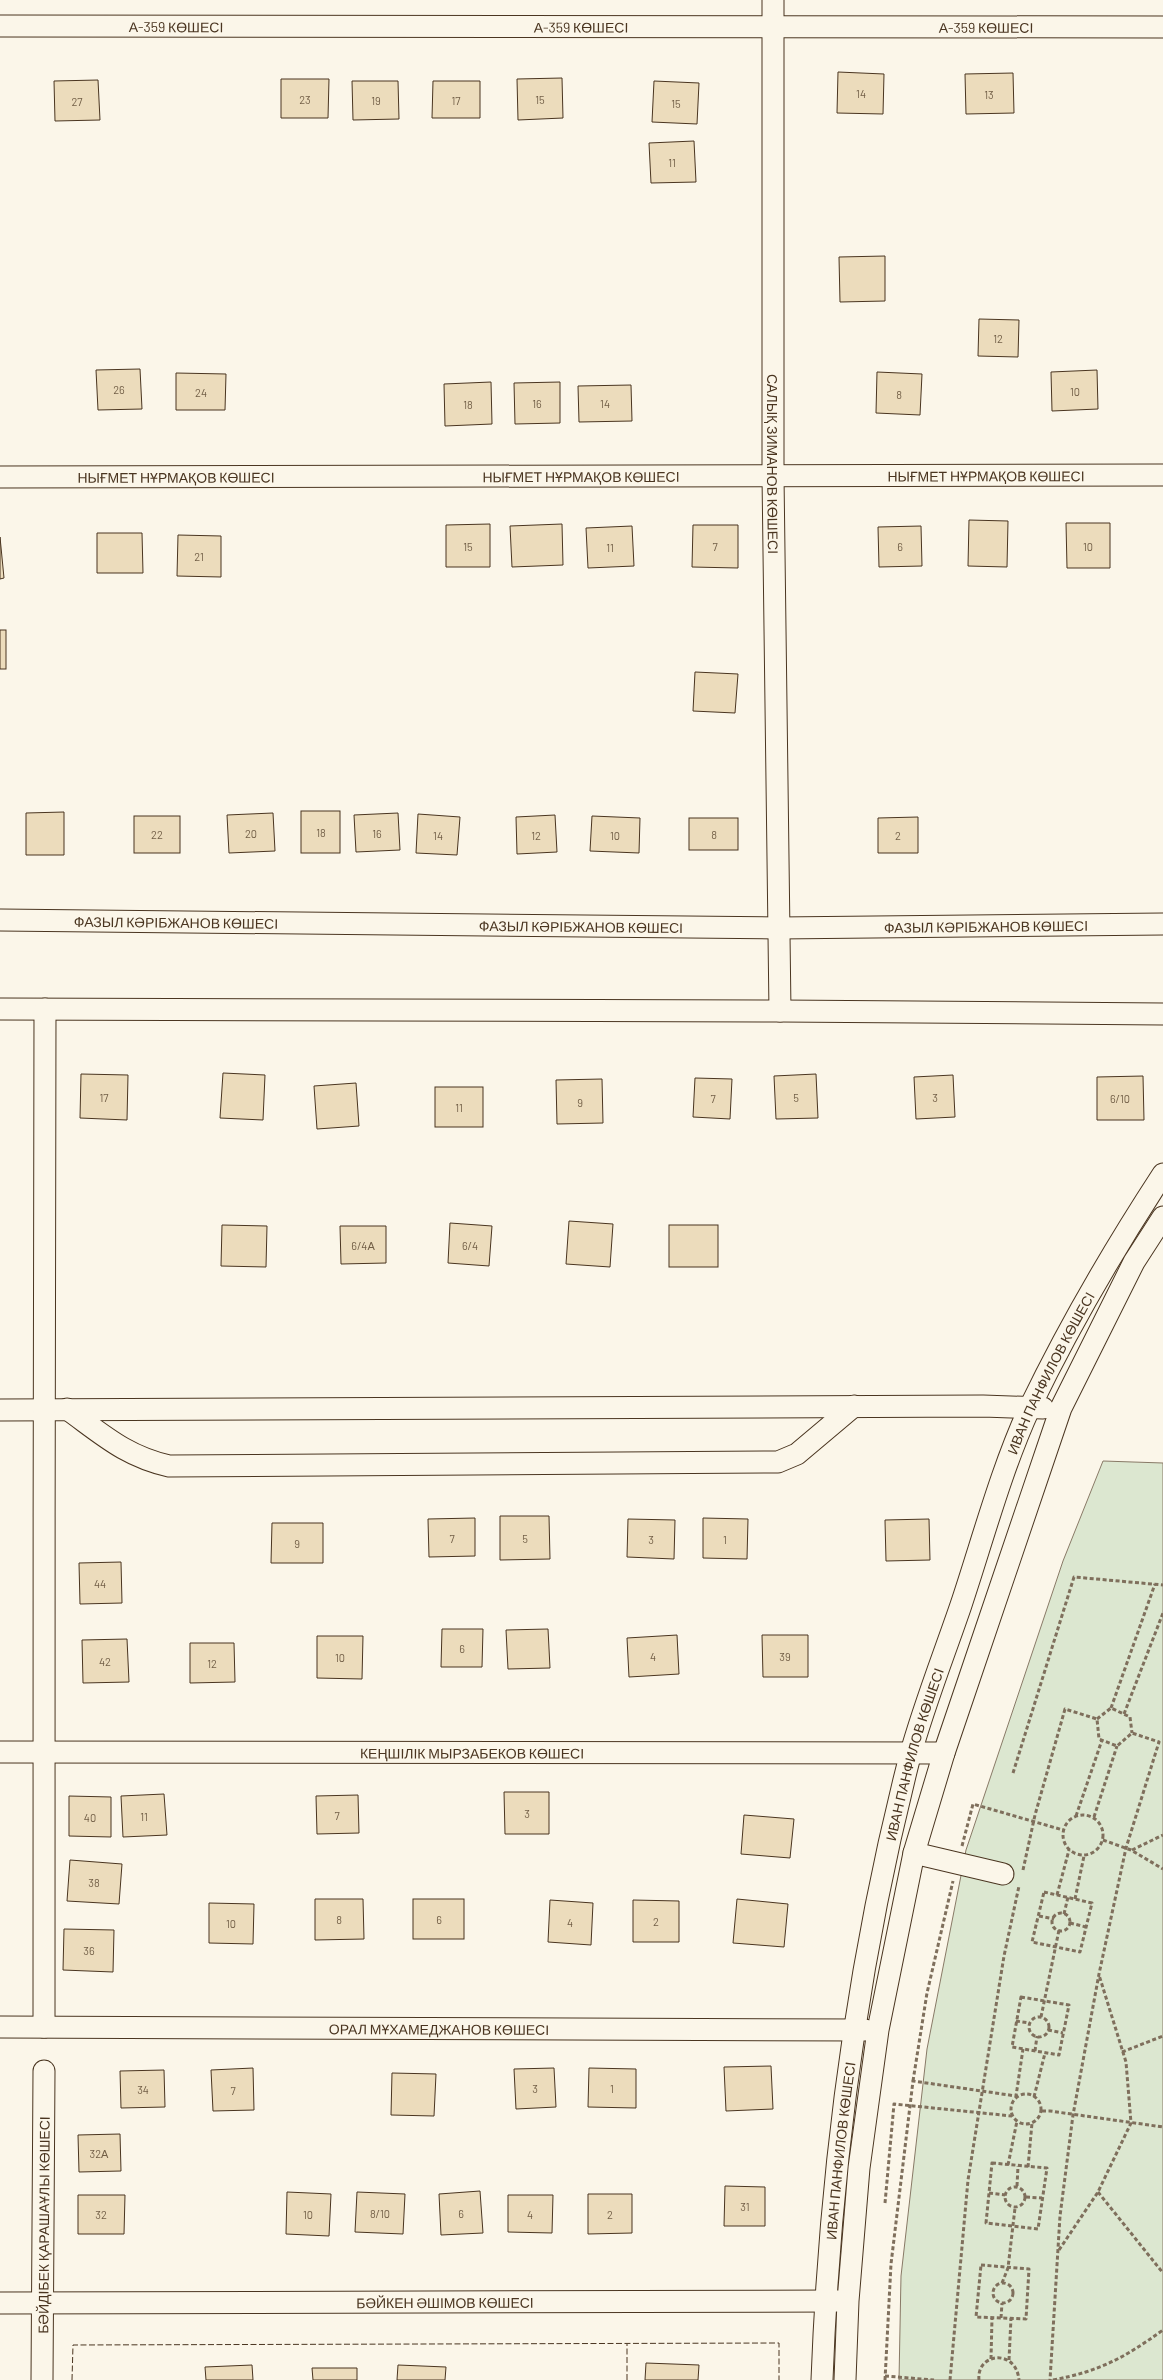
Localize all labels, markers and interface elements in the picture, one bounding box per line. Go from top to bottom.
street label: А-359 КӨШЕСІ [129,18,223,35]
street label: А-359 КӨШЕСІ [534,18,628,35]
street label: А-359 КӨШЕСІ [939,18,1033,35]
house number: 14 [856,87,866,100]
house number: 13 [984,88,994,101]
house number: 23 [299,93,311,106]
house number: 15 [535,93,545,106]
house number: 19 [371,94,381,107]
house number: 17 [451,94,461,107]
house number: 27 [71,95,83,108]
house number: 15 [671,97,681,110]
house number: 11 [668,156,676,169]
house number: 12 [993,332,1003,345]
street label: САЛЫҚ ЗИМАНОВ КӨШЕСІ [764,374,783,554]
house number: 26 [113,383,125,396]
house number: 10 [1070,385,1080,398]
house number: 24 [195,386,207,399]
house number: 8 [896,388,902,401]
house number: 16 [532,397,542,410]
house number: 14 [600,397,610,410]
house number: 18 [463,398,473,411]
street label: НЫҒМЕТ НҰРМАҚОВ КӨШЕСІ [482,467,680,485]
street label: НЫҒМЕТ НҰРМАҚОВ КӨШЕСІ [887,467,1085,484]
street label: НЫҒМЕТ НҰРМАҚОВ КӨШЕСІ [77,468,275,485]
house number: 15 [463,540,473,553]
house number: 7 [712,540,718,553]
house number: 6 [897,540,903,553]
house number: 10 [1083,540,1093,553]
house number: 11 [606,541,614,554]
house number: 21 [194,550,204,563]
house number: 18 [316,826,326,839]
house number: 20 [245,827,257,840]
house number: 16 [372,827,382,840]
house number: 22 [151,828,163,841]
house number: 8 [711,828,717,841]
house number: 14 [433,829,443,842]
house number: 12 [531,829,541,842]
house number: 10 [610,829,620,842]
house number: 2 [895,829,901,842]
street label: ФАЗЫЛ КӘРІБЖАНОВ КӨШЕСІ [74,912,278,931]
street label: ФАЗЫЛ КӘРІБЖАНОВ КӨШЕСІ [479,916,683,936]
street label: ФАЗЫЛ КӘРІБЖАНОВ КӨШЕСІ [884,916,1088,935]
house number: 17 [99,1091,109,1104]
house number: 5 [793,1091,799,1104]
house number: 3 [932,1091,938,1104]
house number: 7 [710,1092,716,1105]
house number: 6/10 [1110,1092,1130,1105]
house number: 9 [577,1096,583,1109]
house number: 11 [455,1101,463,1114]
house number: 6/4А [351,1239,375,1252]
house number: 6/4 [462,1239,478,1252]
street label: ИВАН ПАНФИЛОВ КӨШЕСІ [1003,1289,1097,1456]
house number: 7 [449,1532,455,1545]
house number: 5 [522,1532,528,1545]
house number: 3 [648,1533,654,1546]
house number: 1 [723,1533,727,1546]
house number: 9 [294,1537,300,1550]
house number: 44 [94,1577,106,1590]
house number: 6 [459,1642,465,1655]
house number: 4 [650,1650,656,1663]
house number: 39 [779,1650,791,1663]
house number: 10 [335,1651,345,1664]
house number: 42 [99,1655,111,1668]
house number: 12 [207,1657,217,1670]
street label: ИВАН ПАНФИЛОВ КӨШЕСІ [881,1666,947,1842]
street label: КЕҢШІЛІК МЫРЗАБЕКОВ КӨШЕСІ [360,1744,584,1761]
house number: 3 [524,1807,530,1820]
house number: 7 [334,1809,340,1822]
house number: 11 [140,1810,148,1823]
house number: 40 [84,1811,96,1824]
house number: 38 [88,1876,100,1889]
house number: 8 [336,1913,342,1926]
house number: 6 [436,1913,442,1926]
house number: 2 [653,1915,659,1928]
house number: 4 [567,1916,573,1929]
house number: 10 [226,1917,236,1930]
house number: 36 [83,1944,95,1957]
street label: ОРАЛ МҰХАМЕДЖАНОВ КӨШЕСІ [329,2020,549,2037]
street label: ИВАН ПАНФИЛОВ КӨШЕСІ [822,2061,858,2240]
house number: 3 [532,2082,538,2095]
house number: 1 [610,2082,614,2095]
house number: 34 [137,2083,149,2096]
house number: 7 [230,2084,236,2097]
street label: БӘЙДІБЕК ҚАРАШАҰЛЫ КӨШЕСІ [34,2116,52,2334]
house number: 32А [90,2147,109,2160]
house number: 31 [740,2200,750,2213]
house number: 8/10 [370,2207,390,2220]
house number: 6 [458,2207,464,2220]
house number: 32 [95,2208,107,2221]
house number: 10 [303,2208,313,2221]
house number: 4 [527,2208,533,2221]
house number: 2 [607,2208,613,2221]
street label: БӘЙКЕН ӘШІМОВ КӨШЕСІ [356,2293,534,2311]

